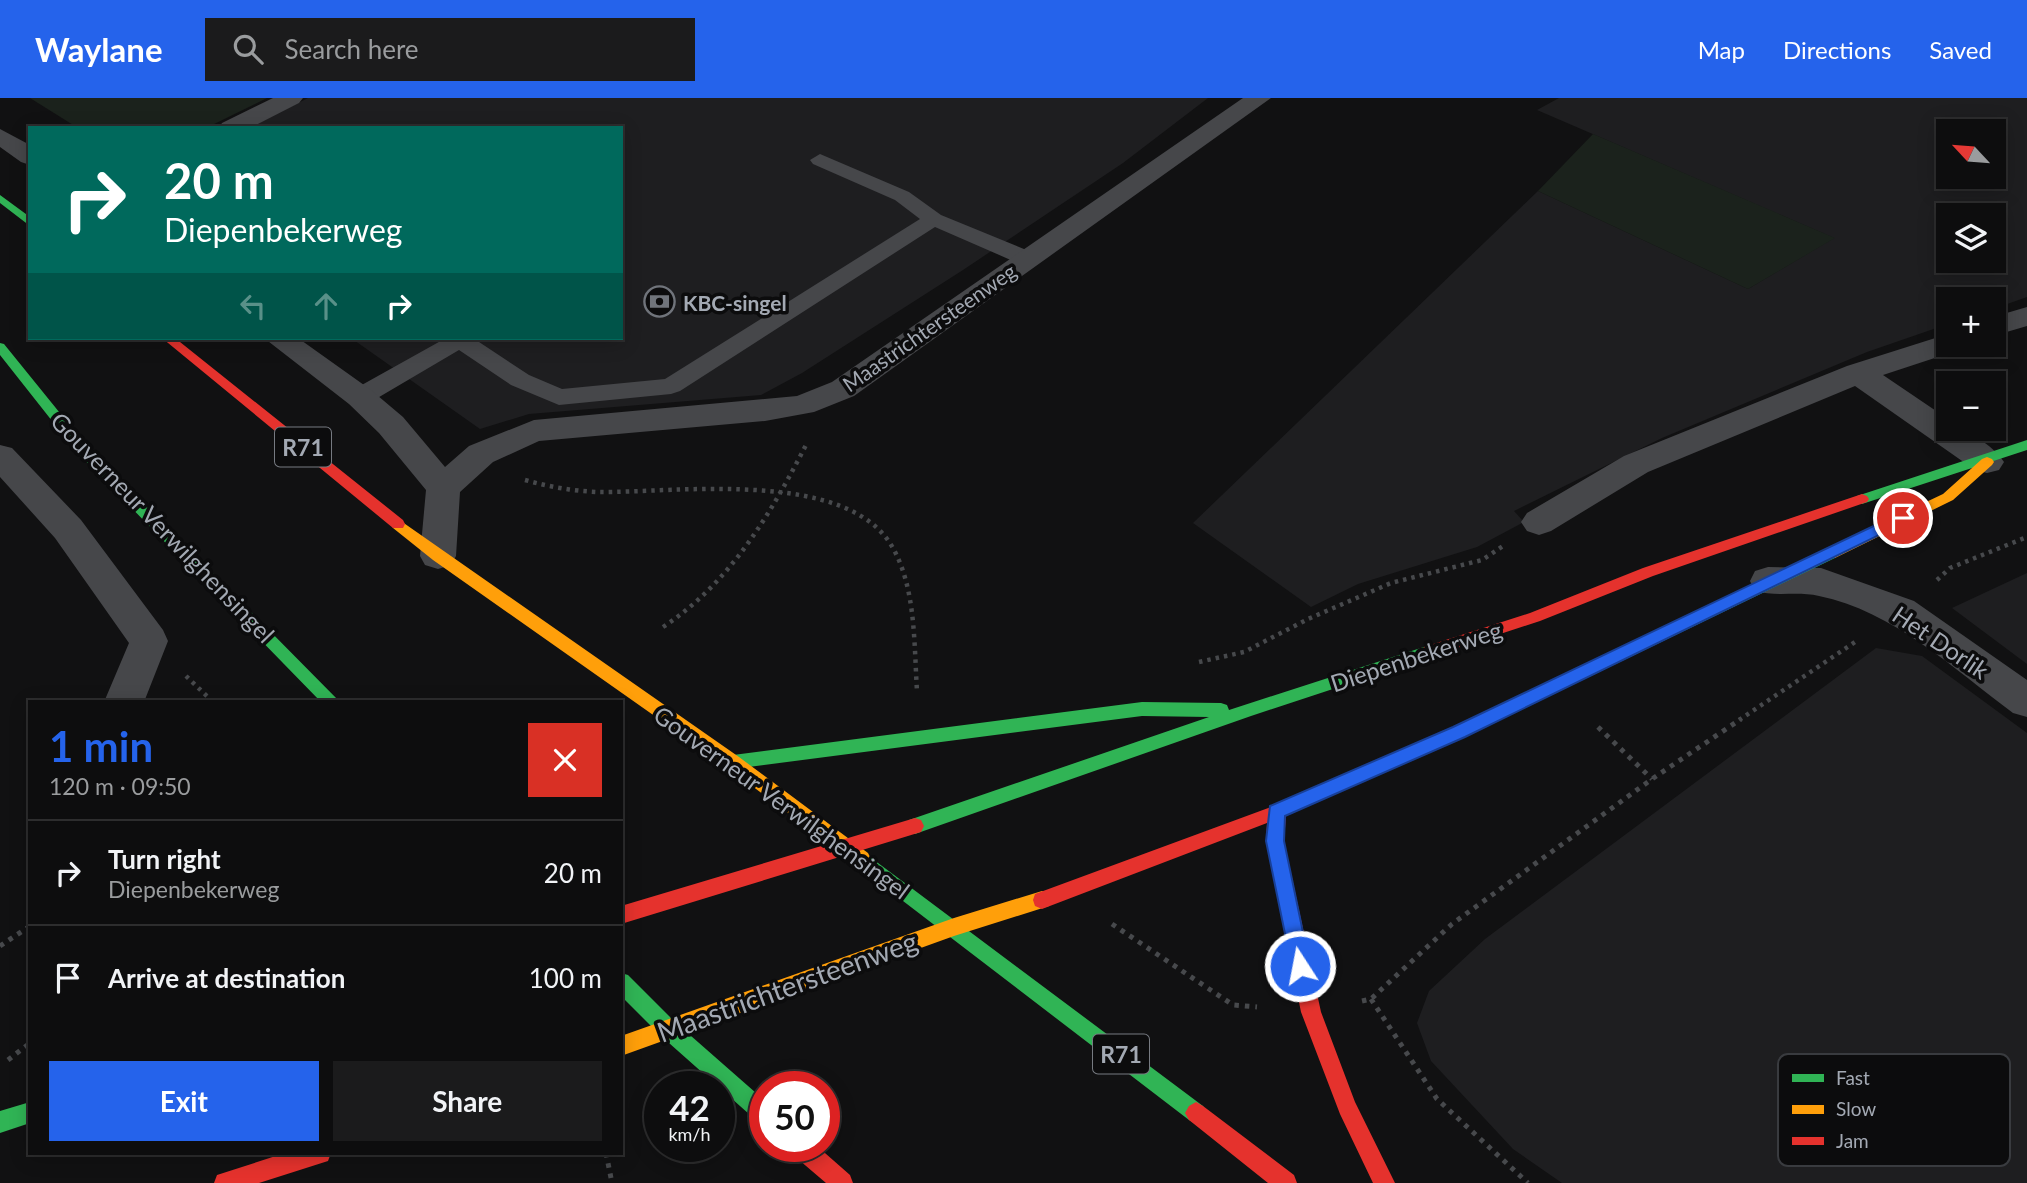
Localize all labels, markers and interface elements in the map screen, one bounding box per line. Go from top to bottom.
search box [205,18,695,81]
text: Waylane [35,29,163,69]
icon: search [229,30,267,68]
text: Search here [285,33,419,65]
text: Map [1698,35,1745,64]
text: Directions [1783,35,1891,64]
text: Saved [1929,35,1992,64]
north arrow [1936,119,2006,189]
map controls [1936,119,2006,441]
text: 20 m [164,151,274,209]
icon: right [49,154,140,245]
button: layers [1936,203,2006,273]
text: Diepenbekerweg [164,210,402,249]
street label: Maastrichtersteenweg [838,258,1021,396]
bank icon: KBC-singel [643,285,677,319]
icon: left [234,287,272,325]
icon: ahead [307,287,345,325]
icon: right [380,287,418,325]
button: + [1936,287,2006,357]
place label: KBC-singel [683,290,787,315]
button: − [1936,371,2006,441]
street label: Gouverneur Verwilghensingel [45,406,281,648]
road number: R71 [275,428,331,466]
pin [1873,488,1933,548]
icon: arrive [1884,499,1922,537]
street label: Het Dorlik [1888,599,1995,685]
street label: Diepenbekerweg [1326,615,1506,697]
street label: Gouverneur Verwilghensingel [648,699,916,905]
text: 1 min [49,721,153,771]
button: close [528,723,602,797]
text: 120 m · 09:50 [49,772,191,800]
text: Turn right [108,843,221,875]
icon: right [49,854,87,892]
text: 20 m [544,857,602,889]
text: Diepenbekerweg [108,875,279,903]
street label: Maastrichtersteenweg [652,923,922,1049]
position arrow [1263,929,1337,1003]
icon: arrive [49,959,87,997]
text: Arrive at destination [108,962,345,994]
text: 100 m [529,962,602,994]
road number: R71 [1093,1035,1149,1074]
legend [1778,1054,2010,1166]
button: Exit [49,1061,319,1141]
button: Share [333,1061,602,1141]
text: Fast [1836,1066,1870,1089]
speed limit sign: 50 [749,1071,840,1162]
text: 42 [669,1086,710,1128]
text: Slow [1836,1097,1876,1120]
text: km/h [668,1123,711,1145]
text: Jam [1836,1129,1869,1152]

